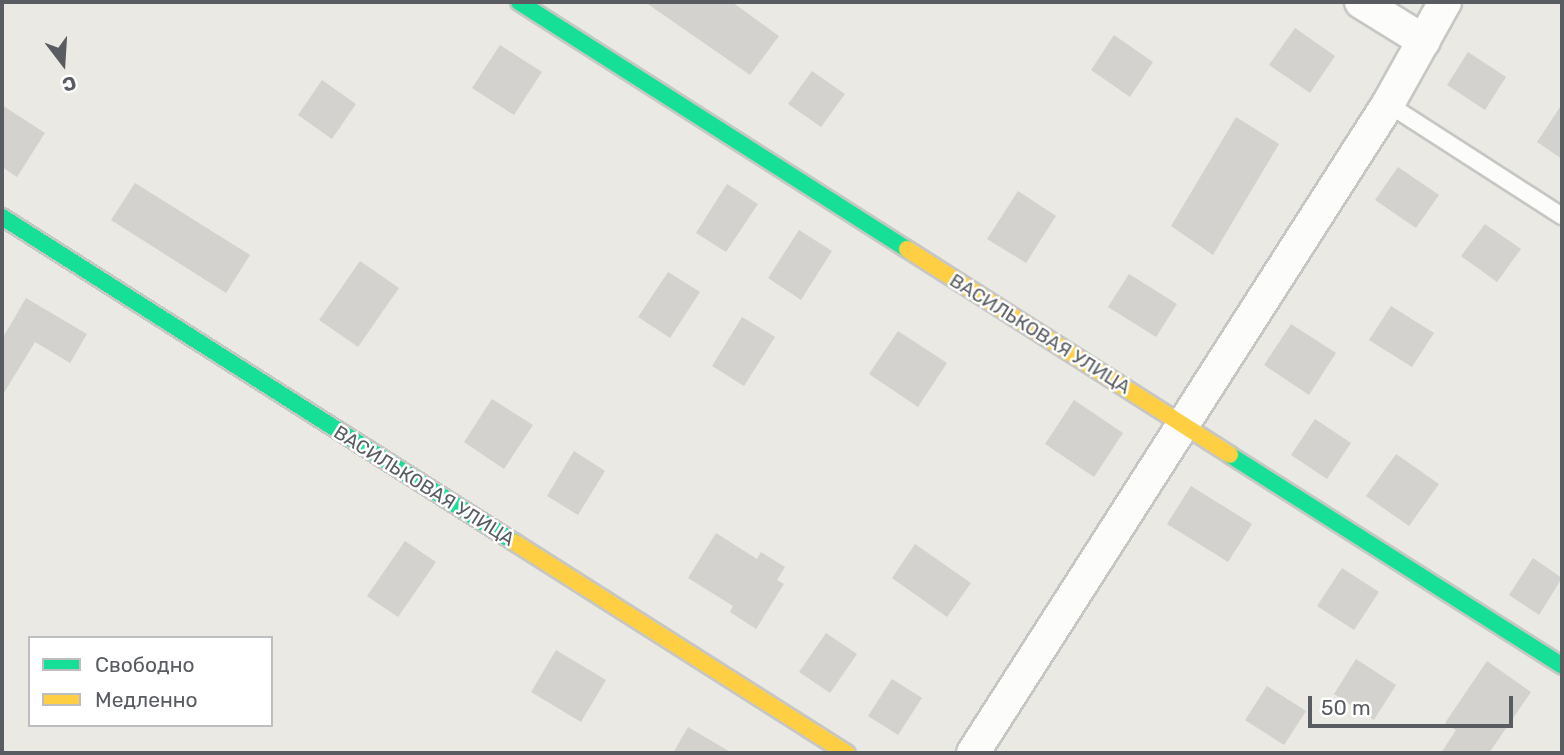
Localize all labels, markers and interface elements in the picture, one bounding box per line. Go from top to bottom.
north arrow [28,28,98,98]
text: С [60,71,79,97]
street label: ВАСИЛЬКОВАЯ УЛИЦА [945,269,1135,399]
street label: ВАСИЛЬКОВАЯ УЛИЦА [329,421,519,551]
legend [28,636,273,727]
text: Свободно [95,652,195,677]
scale bar [1312,682,1517,726]
text: Медленно [95,687,198,712]
text: 50 m [1321,695,1371,720]

